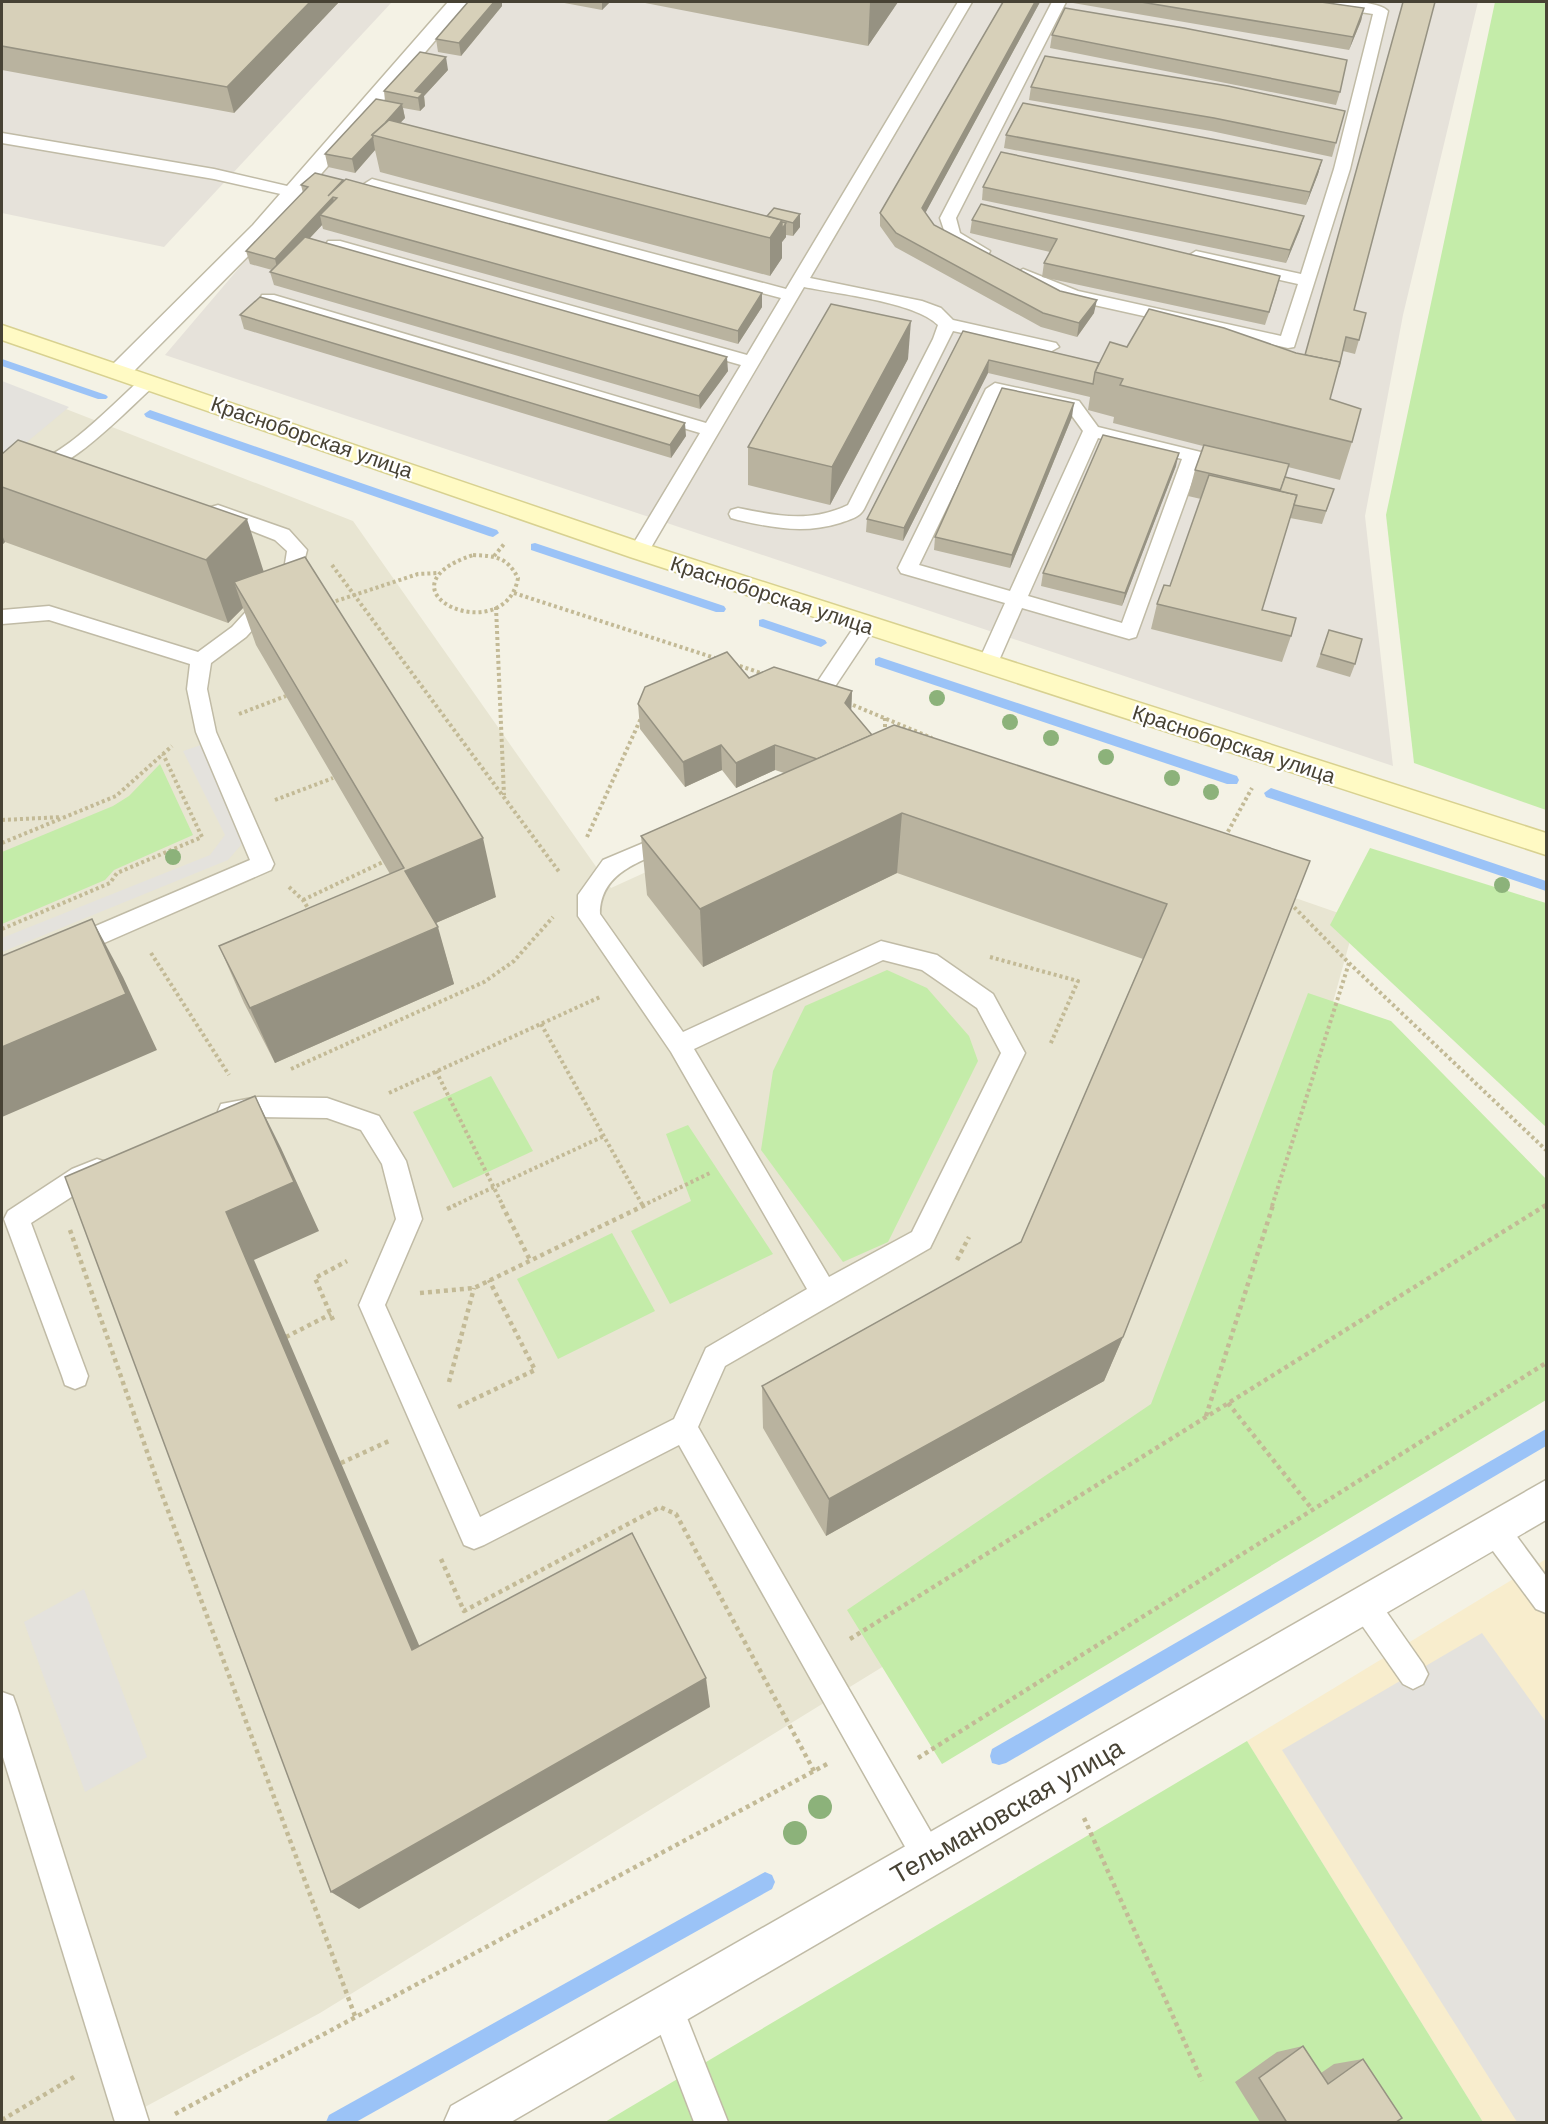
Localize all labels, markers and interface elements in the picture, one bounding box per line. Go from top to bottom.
street label: Красноборская улица [208,392,416,482]
street label: Красноборская улица [668,551,876,639]
street label: Красноборская улица [1130,700,1338,788]
street label: Тельмановская улица [885,1732,1129,1890]

